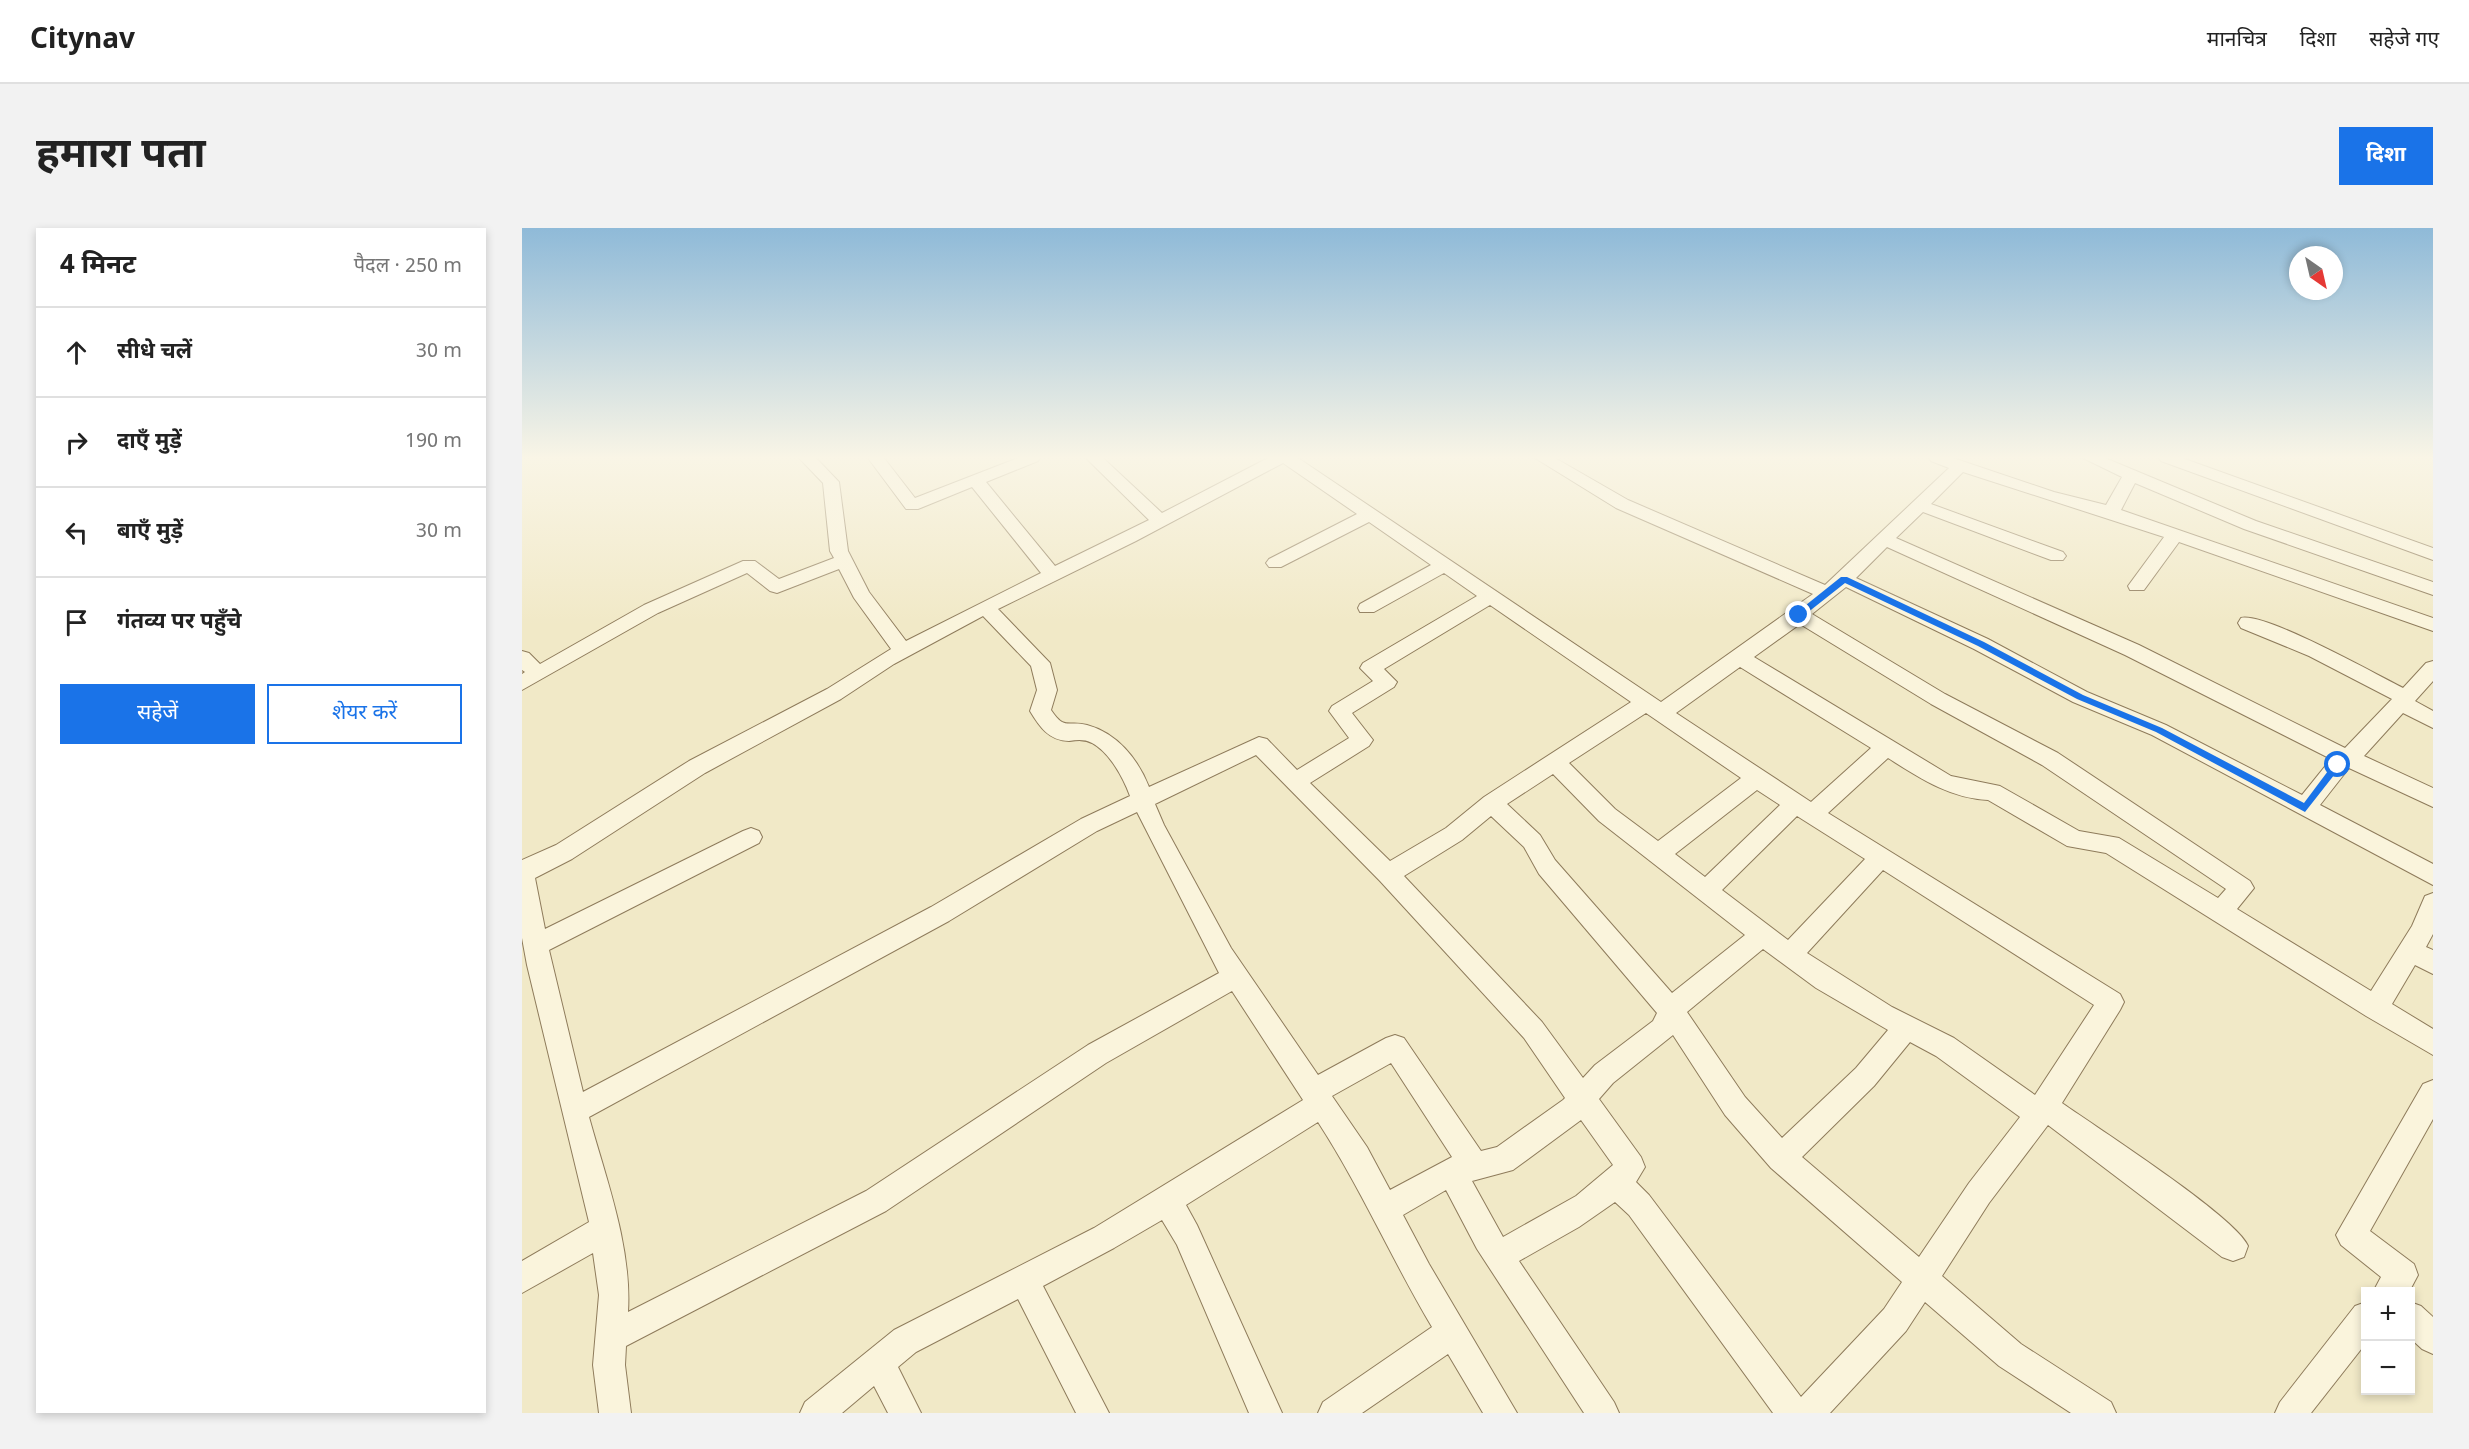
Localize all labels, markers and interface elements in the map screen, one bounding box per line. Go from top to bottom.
text: Citynav [30,23,135,59]
text: मानचित्र [2207,27,2267,55]
text: दिशा [2300,27,2336,55]
text: सहेजे गए [2369,27,2439,55]
button: दिशा [2339,127,2433,185]
text: हमारा पता [36,129,206,184]
north arrow [2289,246,2343,300]
text: 4 मिनट [60,250,136,284]
text: पैदल · 250 m [354,254,462,280]
icon: ahead [60,336,93,369]
text: सीधे चलें [117,338,192,367]
text: 30 m [416,339,462,365]
icon: right [60,426,93,459]
text: दाएँ मुड़ें [117,428,182,457]
text: 190 m [405,429,462,455]
icon: left [60,516,93,549]
text: बाएँ मुड़ें [117,518,183,547]
text: 30 m [416,519,462,545]
route end [1785,601,1811,627]
icon: arrive [60,606,93,639]
text: गंतव्य पर पहुँचे [117,608,242,637]
button: सहेजें [60,684,255,744]
button: शेयर करें [267,684,462,744]
route start [2324,751,2350,777]
map controls [2361,1287,2415,1395]
button: + [2361,1287,2415,1341]
button: − [2361,1341,2415,1395]

